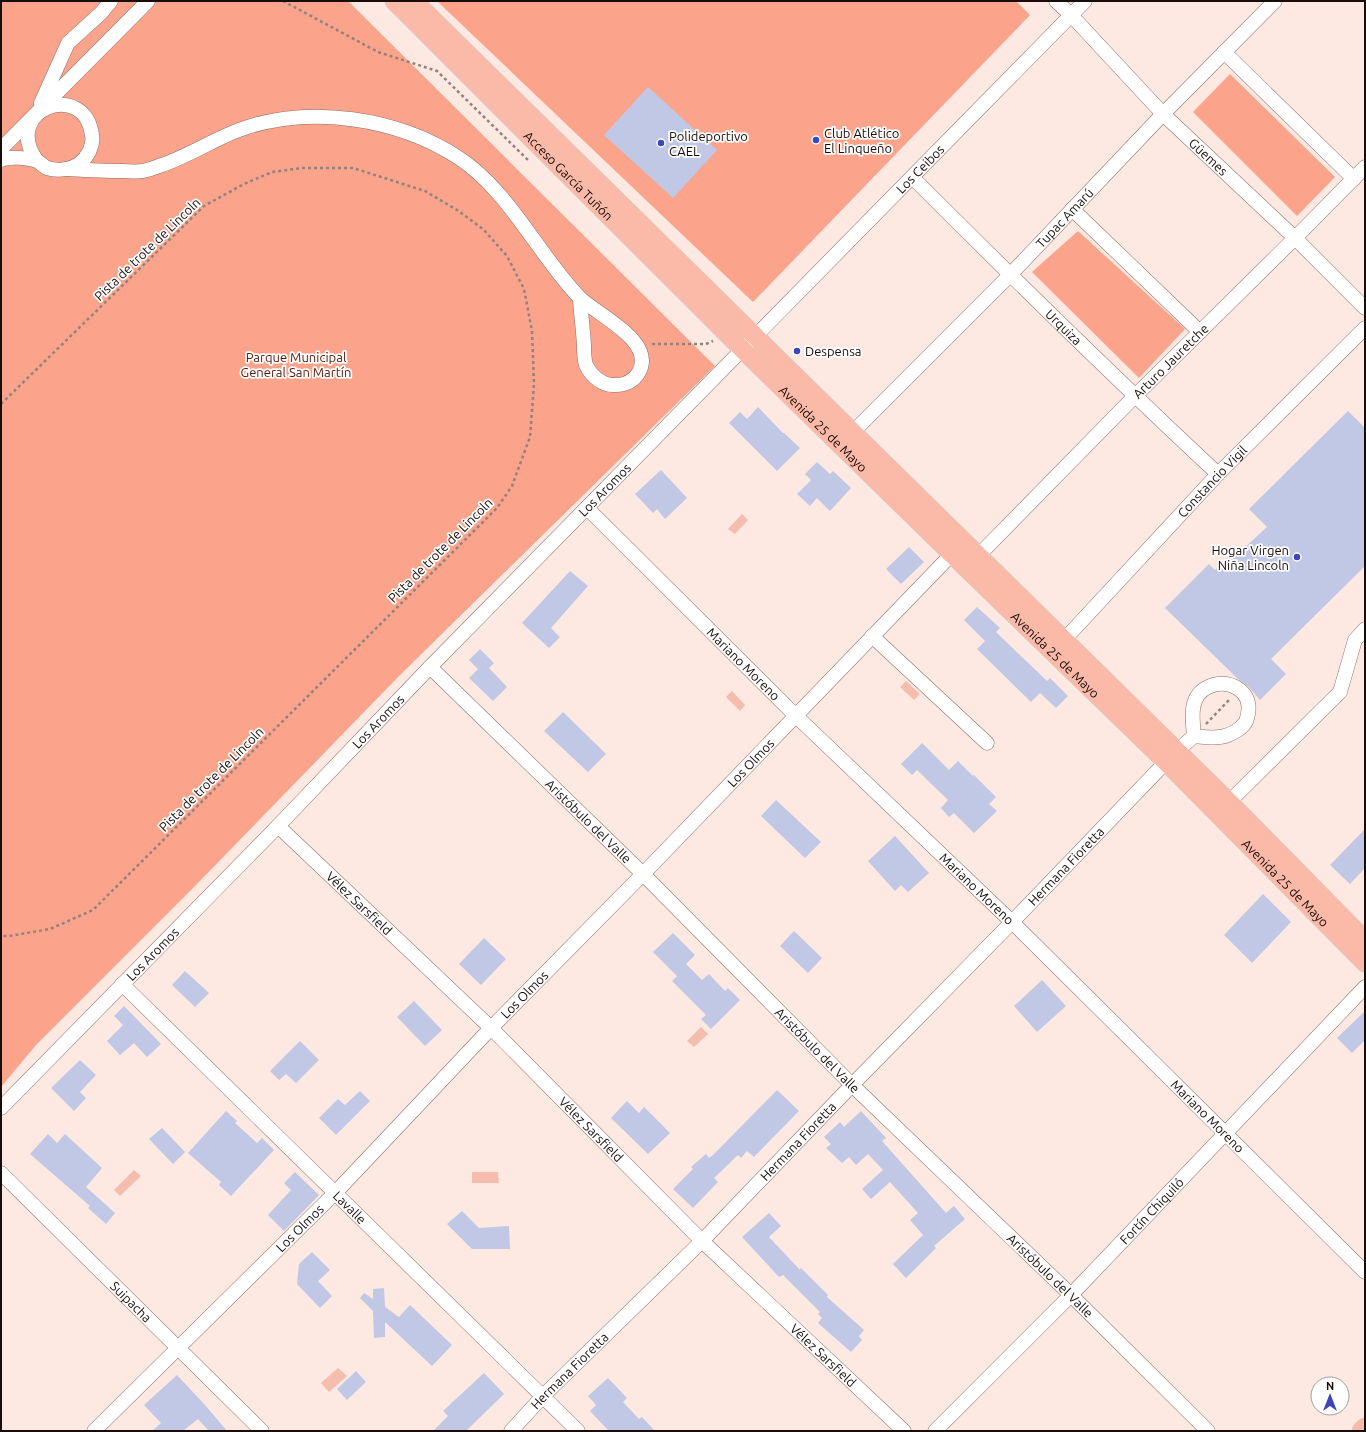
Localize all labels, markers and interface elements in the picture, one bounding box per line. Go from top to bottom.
place label: Club Atlético El Linqueño [824,126,899,155]
street label: Acceso García Tuñón [521,128,616,223]
place label: Polideportivo CAEL [669,129,748,158]
marker: Club Atlético El Linqueño [811,135,821,145]
street label: Güemes [1186,135,1231,178]
marker: Polideportivo CAEL [656,138,666,148]
street label: Los Ceibos [893,142,947,196]
street label: Tupac Amarú [1033,185,1096,250]
street label: Pista de trote de Lincoln [91,195,203,303]
street label: Urquiza [1043,306,1085,348]
street label: Arturo Jauretche [1130,321,1211,401]
place label: Despensa [805,344,862,358]
marker: Despensa [792,346,802,356]
park label: Parque Municipal General San Martín [241,350,351,379]
street label: Avenida 25 de Mayo [777,383,870,474]
street label: Constancio Vigil [1175,442,1250,520]
street label: Los Aromos [575,460,634,519]
street label: Pista de trote de Lincoln [385,495,495,605]
place label: Hogar Virgen Niña Lincoln [1211,543,1289,572]
marker: Hogar Virgen Niña Lincoln [1292,552,1302,562]
street label: Avenida 25 de Mayo [1009,609,1102,700]
street label: Mariano Moreno [704,625,783,703]
street label: Los Aromos [349,692,407,751]
street label: Pista de trote de Lincoln [156,724,266,834]
street label: Los Olmos [724,736,777,789]
street label: Aristóbulo del Valle [543,776,634,866]
street label: Hermana Fioretta [1025,824,1107,908]
street label: Avenida 25 de Mayo [1239,836,1332,929]
street label: Mariano Moreno [937,850,1017,927]
street label: Vélez Sarsfield [324,869,395,937]
street label: Los Aromos [123,924,182,983]
street label: Los Olmos [498,968,551,1021]
street label: Aristóbulo del Valle [772,1005,863,1096]
street label: Mariano Moreno [1168,1077,1247,1155]
street label: Vélez Sarsfield [556,1094,626,1164]
street label: Hermana Fioretta [757,1099,839,1183]
street label: Fortín Chiquiló [1117,1175,1186,1247]
street label: Lavalle [330,1188,369,1226]
street label: Los Olmos [273,1201,326,1254]
street label: Aristóbulo del Valle [1005,1231,1096,1320]
street label: Suipacha [108,1278,155,1325]
street label: Vélez Sarsfield [788,1321,859,1389]
street label: Hermana Fioretta [528,1330,611,1412]
north arrow [1310,1376,1350,1416]
text: N [1326,1380,1334,1392]

